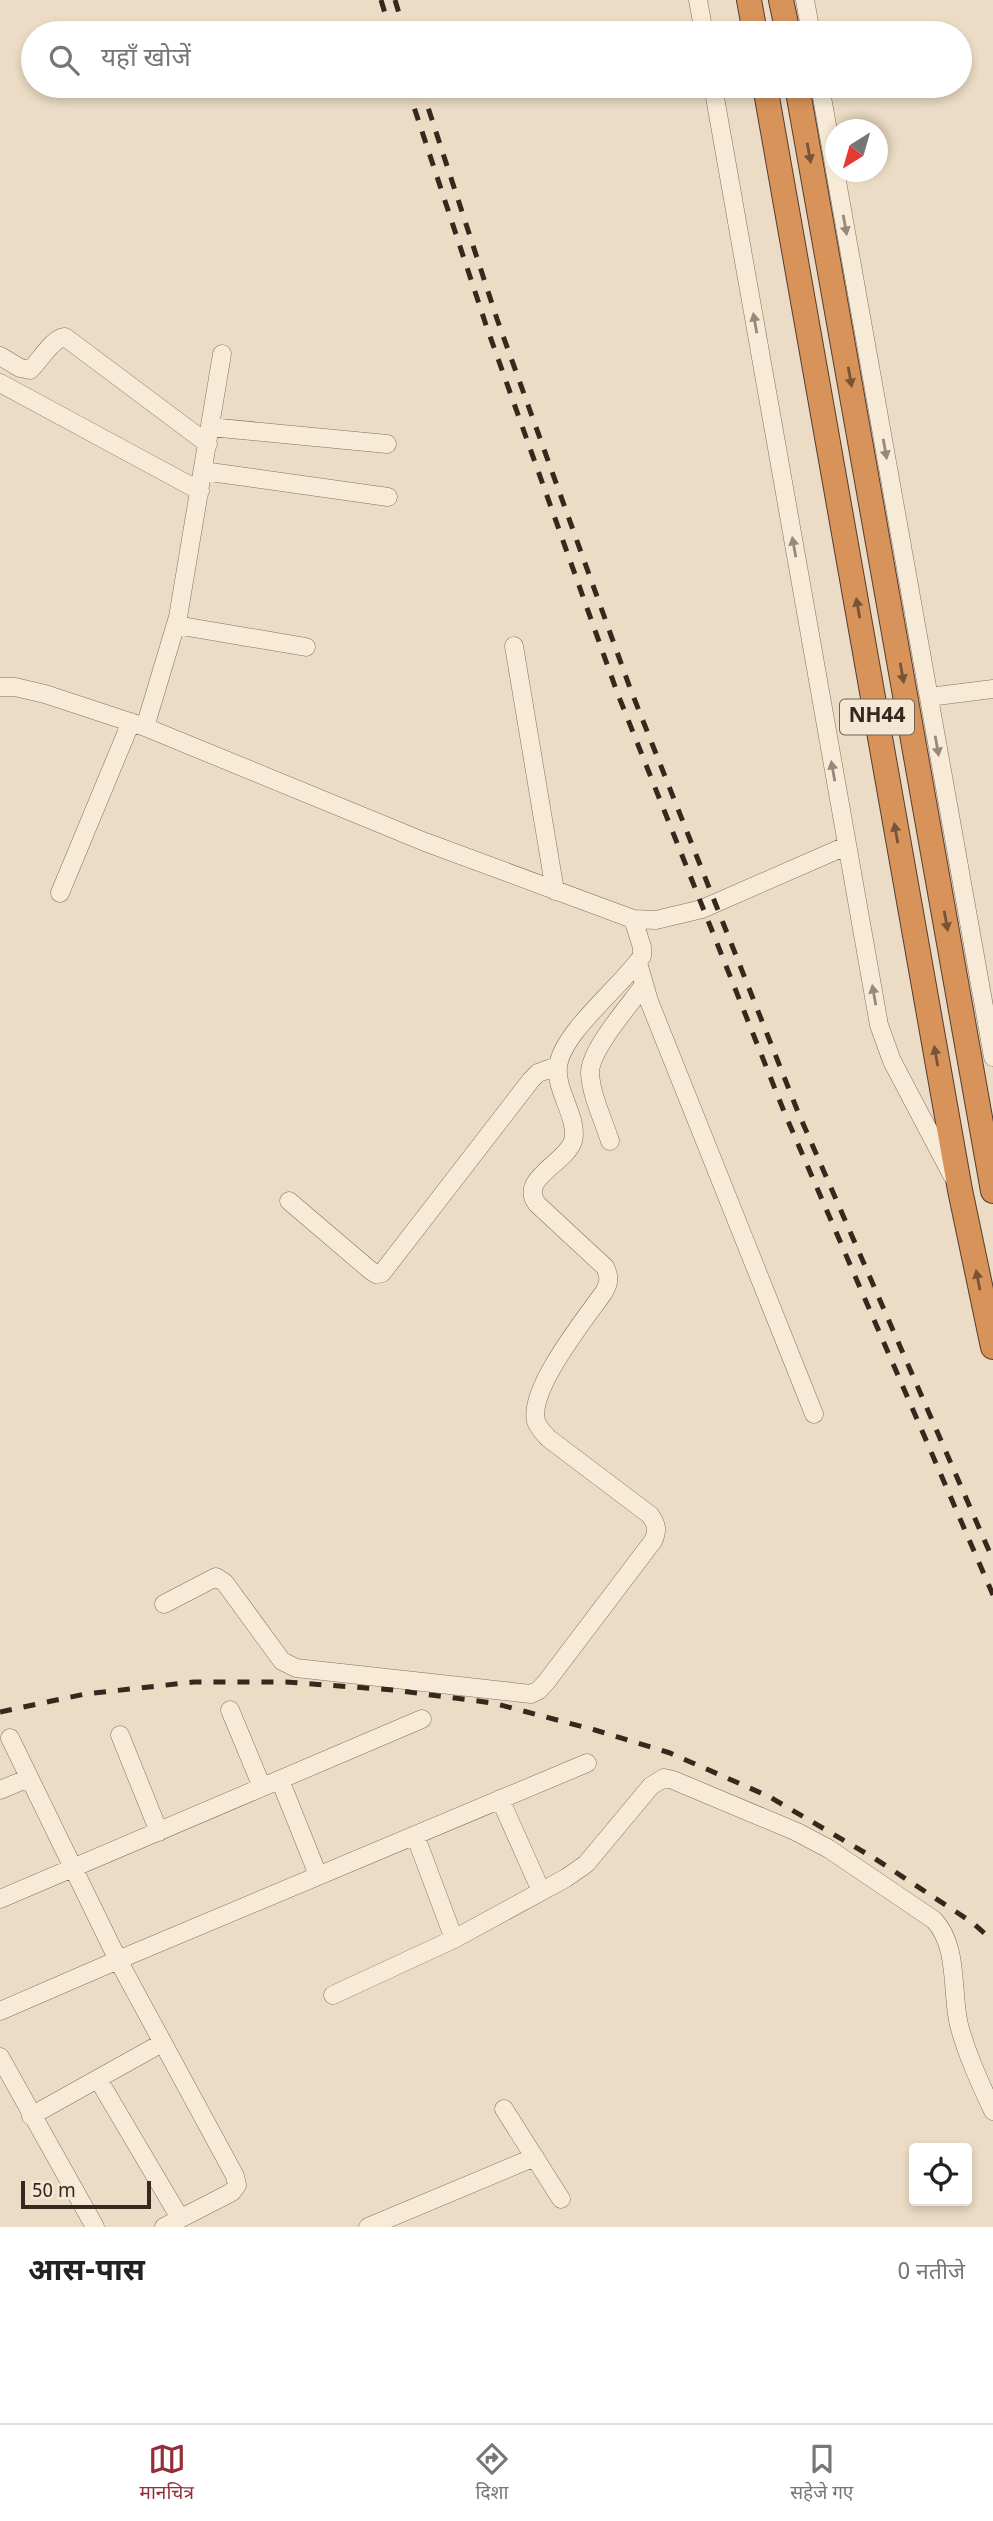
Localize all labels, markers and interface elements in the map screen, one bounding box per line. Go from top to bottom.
search box [21,21,972,98]
icon: search [45,41,83,79]
text: यहाँ खोजें [101,43,191,77]
north arrow [825,119,888,182]
one-way arrow [804,142,815,164]
one-way arrow [840,214,851,236]
one-way arrow [749,312,760,334]
one-way arrow [845,366,856,388]
one-way arrow [880,438,891,460]
one-way arrow [788,536,799,558]
one-way arrow [852,597,863,619]
one-way arrow [897,662,908,684]
road number: NH44 [840,700,914,734]
one-way arrow [932,735,943,757]
one-way arrow [828,760,839,782]
one-way arrow [890,821,901,843]
one-way arrow [940,910,951,932]
one-way arrow [868,984,879,1006]
one-way arrow [930,1045,941,1067]
one-way arrow [973,1269,984,1291]
map controls [909,2143,972,2206]
button: locate [909,2143,972,2206]
scale bar [21,2178,150,2210]
text: 50 m [32,2180,76,2205]
text: आस-पास [28,2253,145,2292]
text: 0 नतीजे [897,2258,965,2288]
tab: मानचित्र [140,2440,194,2507]
tab: दिशा [473,2440,511,2507]
tab: सहेजे गए [790,2440,853,2507]

